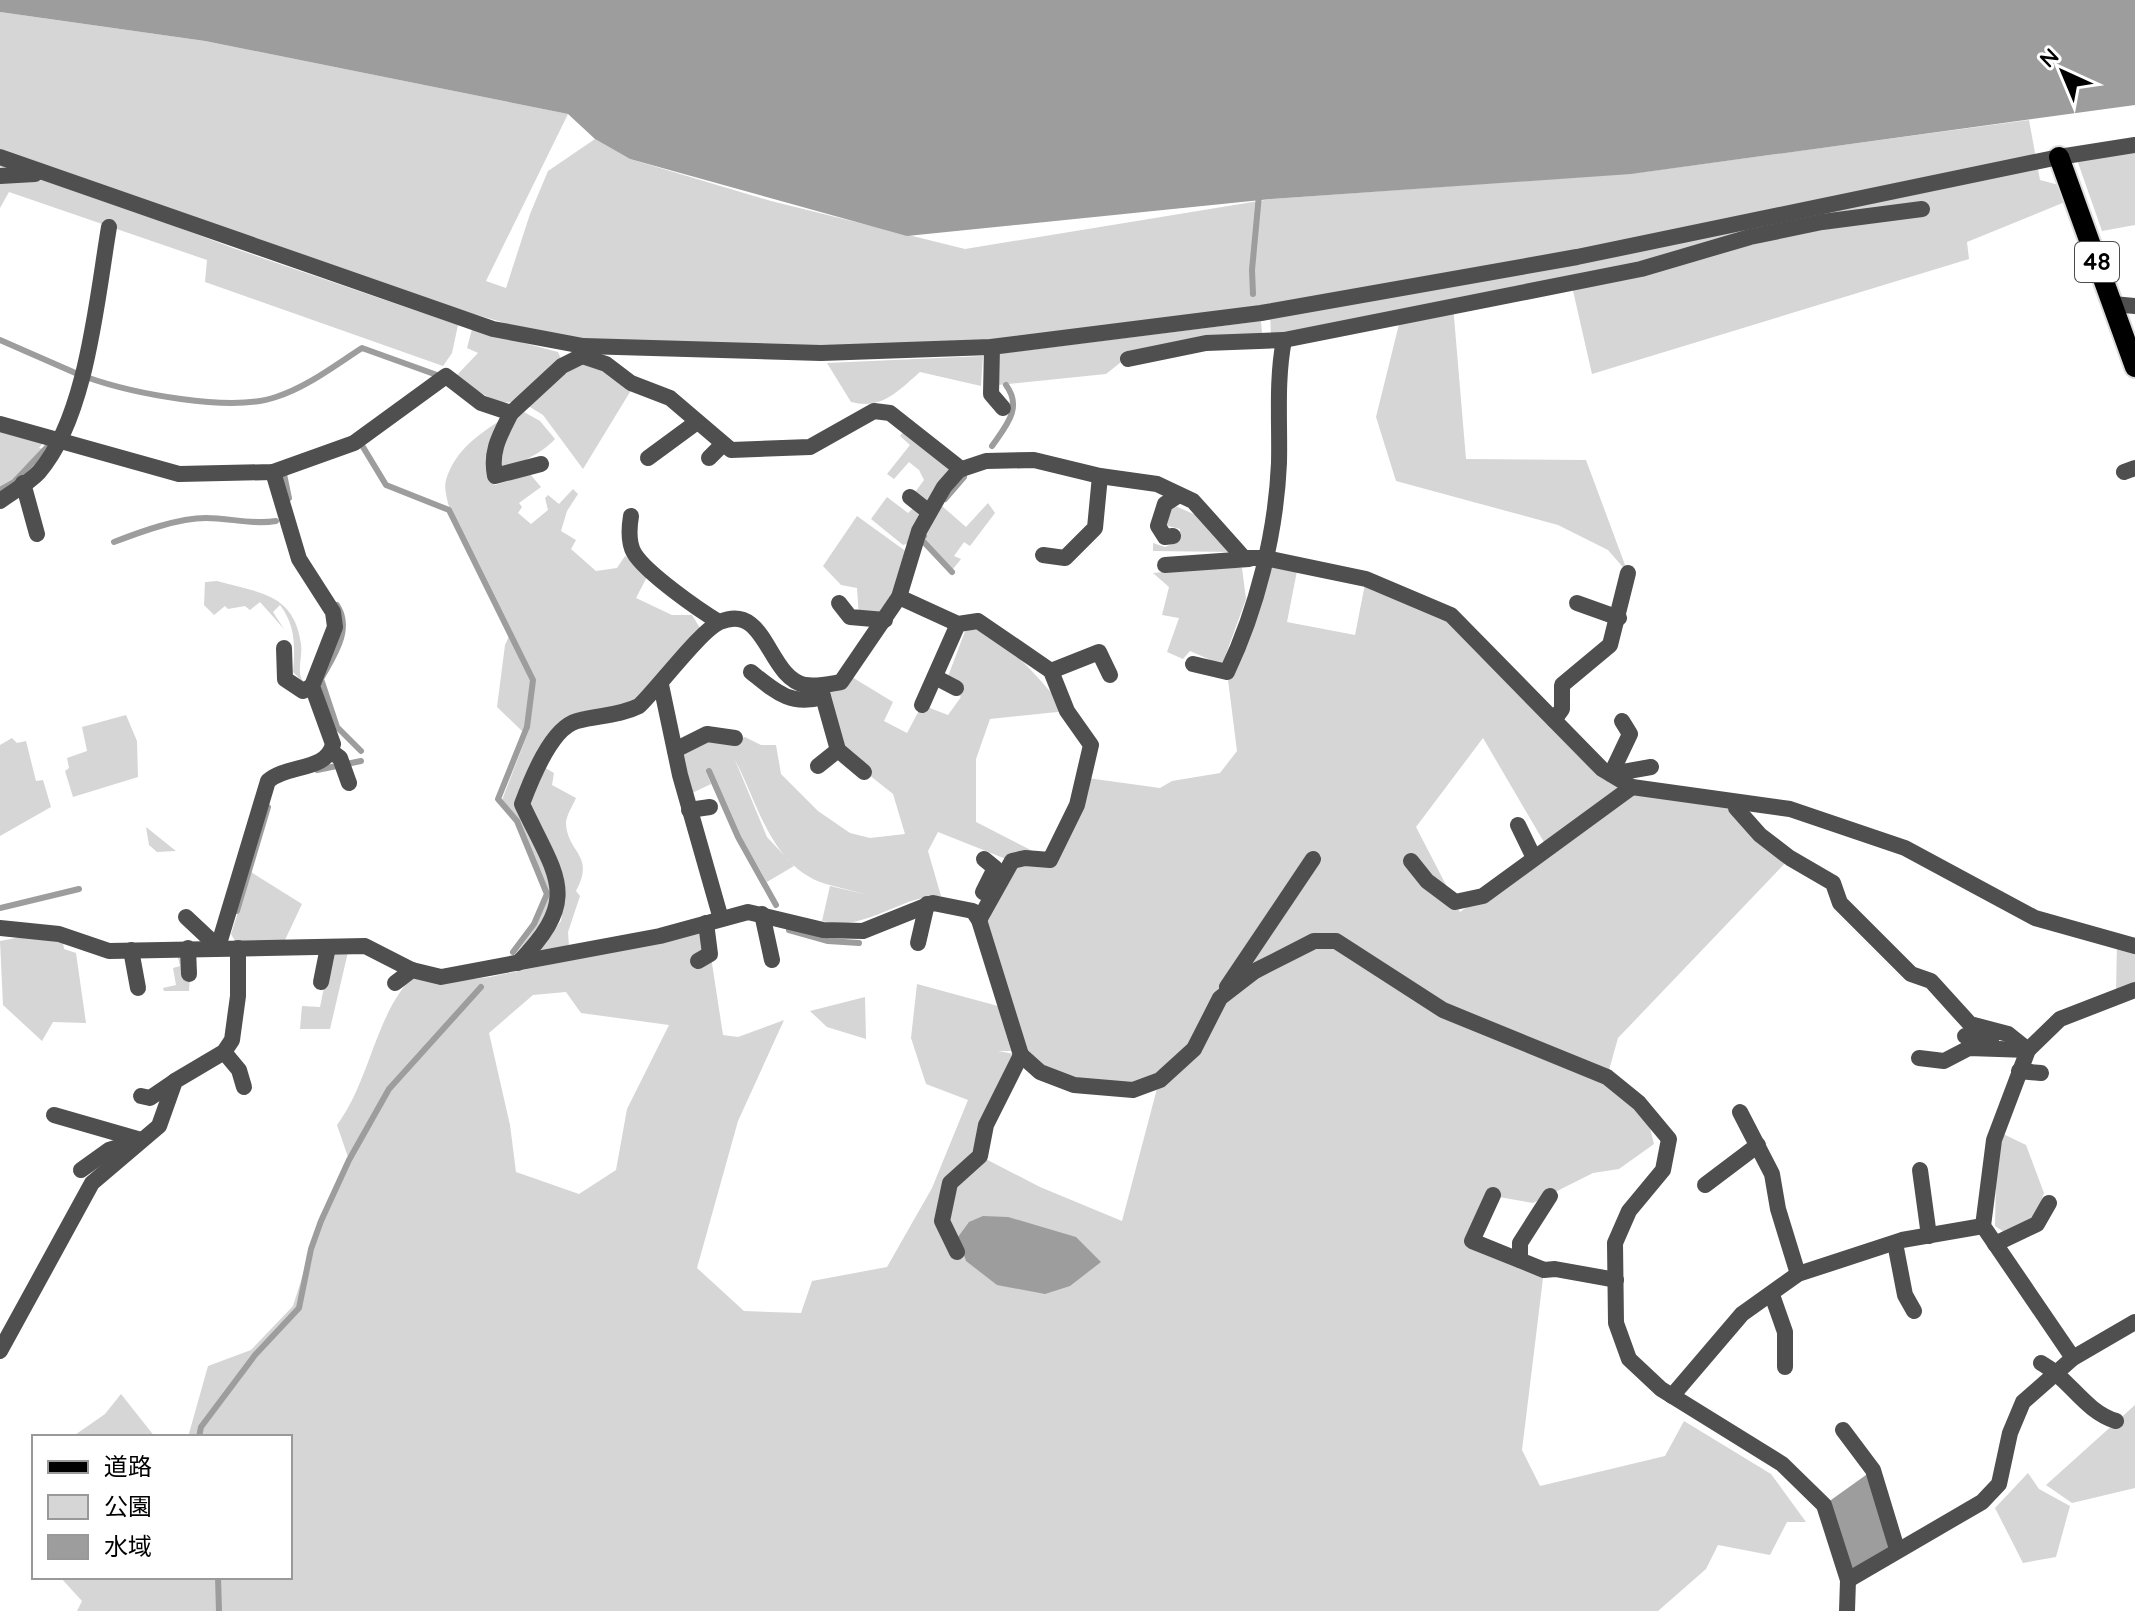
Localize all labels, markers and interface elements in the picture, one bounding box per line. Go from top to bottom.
north arrow [2023,32,2103,112]
text: N [2034,42,2065,73]
road number: 48 [2075,242,2119,282]
legend [32,1435,292,1579]
text: 道路 [104,1451,152,1481]
text: 公園 [104,1491,152,1521]
text: 水域 [104,1531,152,1561]

